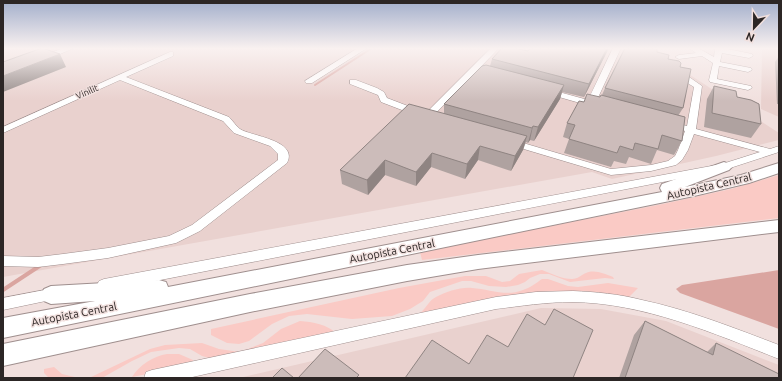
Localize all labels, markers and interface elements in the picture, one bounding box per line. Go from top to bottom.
north arrow [734,8,774,48]
text: N [744,30,756,44]
street label: Vinilit [74,82,100,101]
street label: Autopista Central [665,170,753,202]
street label: Autopista Central [348,237,436,265]
street label: Autopista Central [30,300,118,328]

